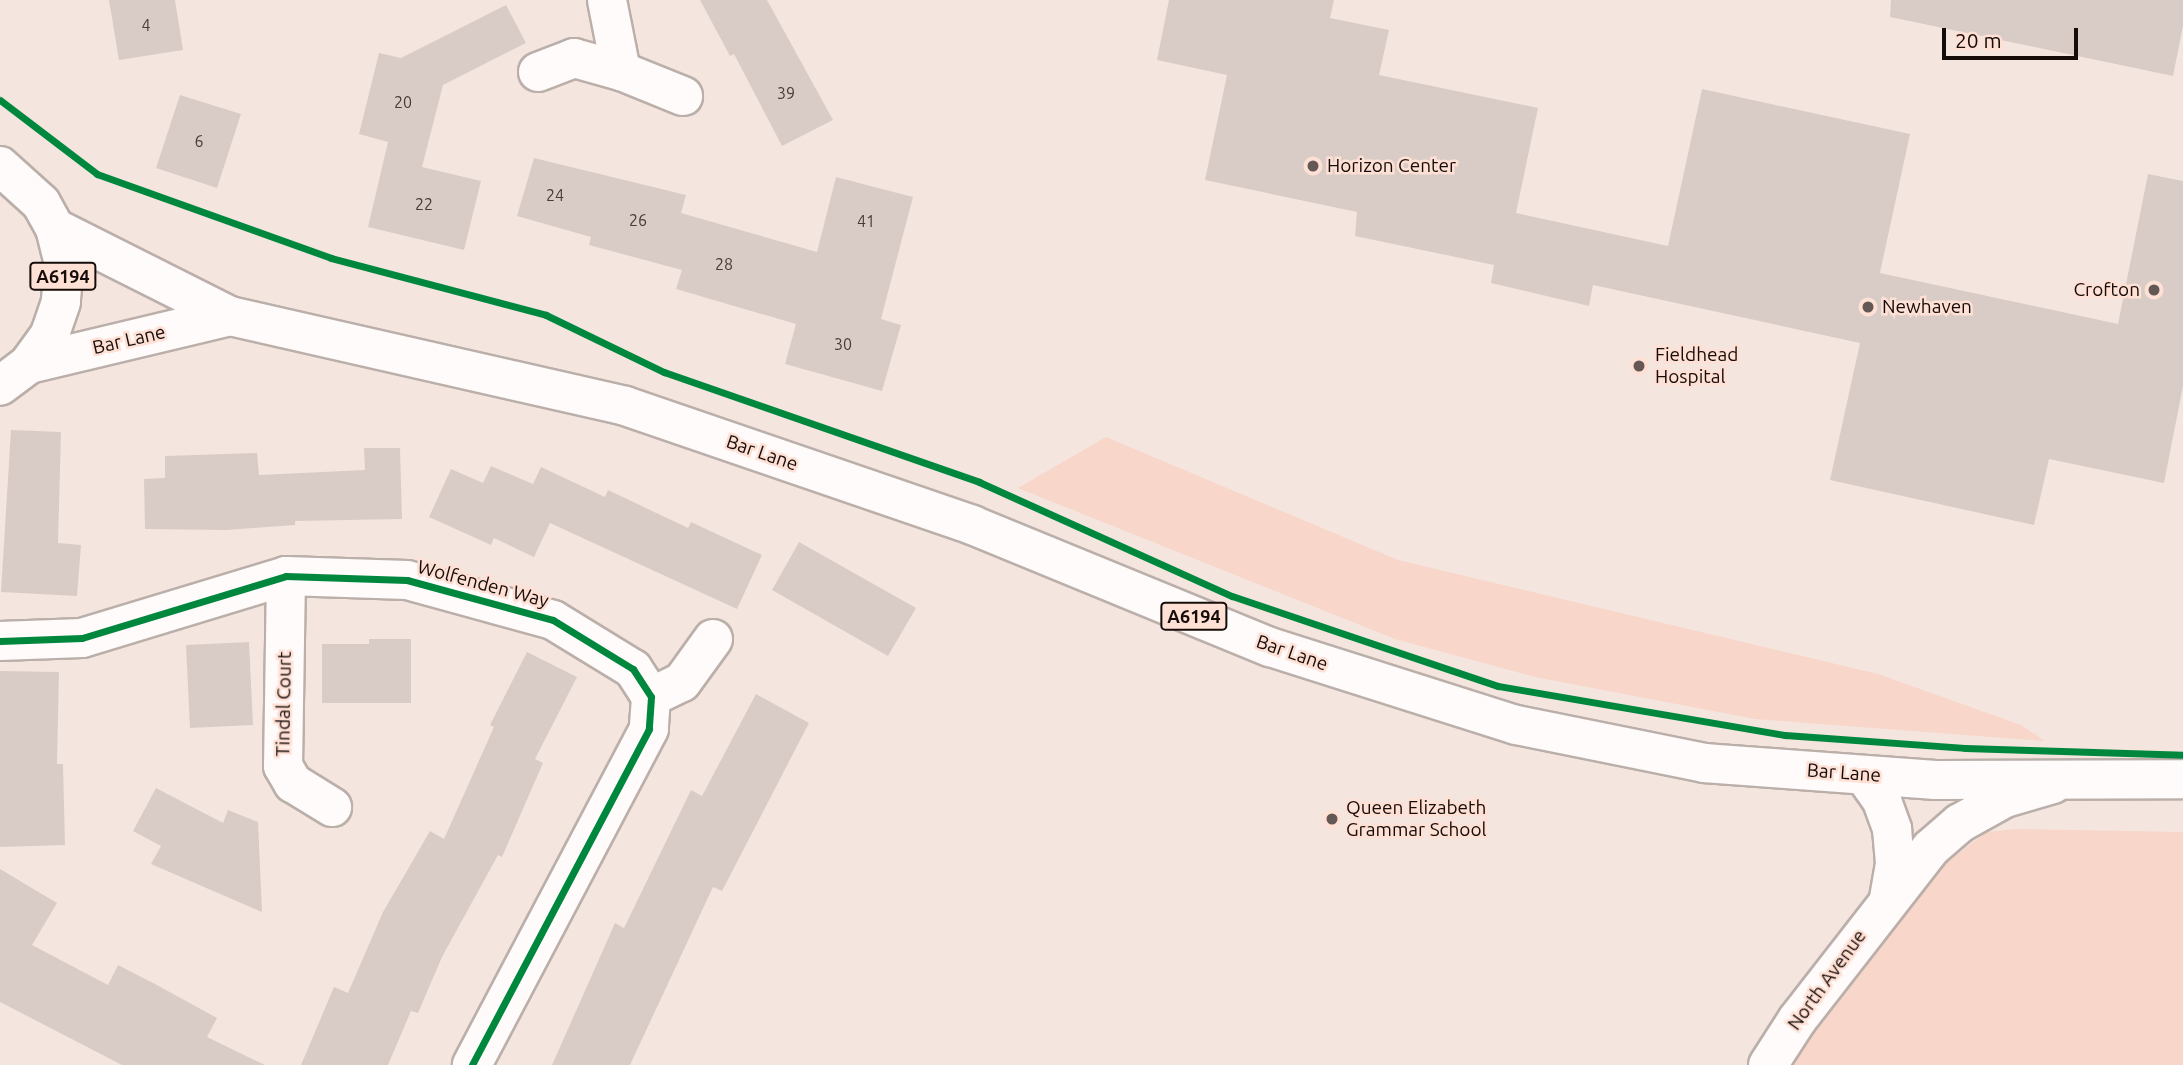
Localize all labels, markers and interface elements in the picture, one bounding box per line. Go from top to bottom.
scale bar [1945,14,2082,58]
house number: 4 [141,15,151,35]
text: 20 m [1955,28,2002,52]
house number: 39 [777,83,795,103]
house number: 20 [394,92,412,112]
house number: 6 [194,131,204,151]
place label: Horizon Center [1327,155,1456,177]
marker: Horizon Center [1305,158,1321,174]
house number: 24 [546,185,564,205]
house number: 22 [415,194,433,214]
house number: 26 [629,210,647,230]
house number: 41 [857,211,875,231]
house number: 28 [715,254,733,274]
road number: A6194 [28,262,98,290]
place label: Crofton [2073,279,2140,301]
marker: Crofton [2146,282,2162,298]
place label: Newhaven [1882,296,1972,318]
marker: Newhaven [1860,299,1876,315]
street label: Bar Lane [90,321,168,359]
house number: 30 [834,334,852,354]
place label: Fieldhead Hospital [1655,344,1738,388]
marker: Fieldhead Hospital [1629,356,1649,376]
street label: Bar Lane [723,430,801,476]
street label: Wolfenden Way [415,556,551,612]
road number: A6194 [1159,602,1229,630]
street label: Bar Lane [1253,630,1331,676]
street label: Tindal Court [272,651,296,757]
street label: Bar Lane [1806,759,1882,787]
place label: Queen Elizabeth Grammar School [1346,797,1487,841]
marker: Queen Elizabeth Grammar School [1324,811,1340,827]
street label: North Avenue [1783,925,1871,1035]

